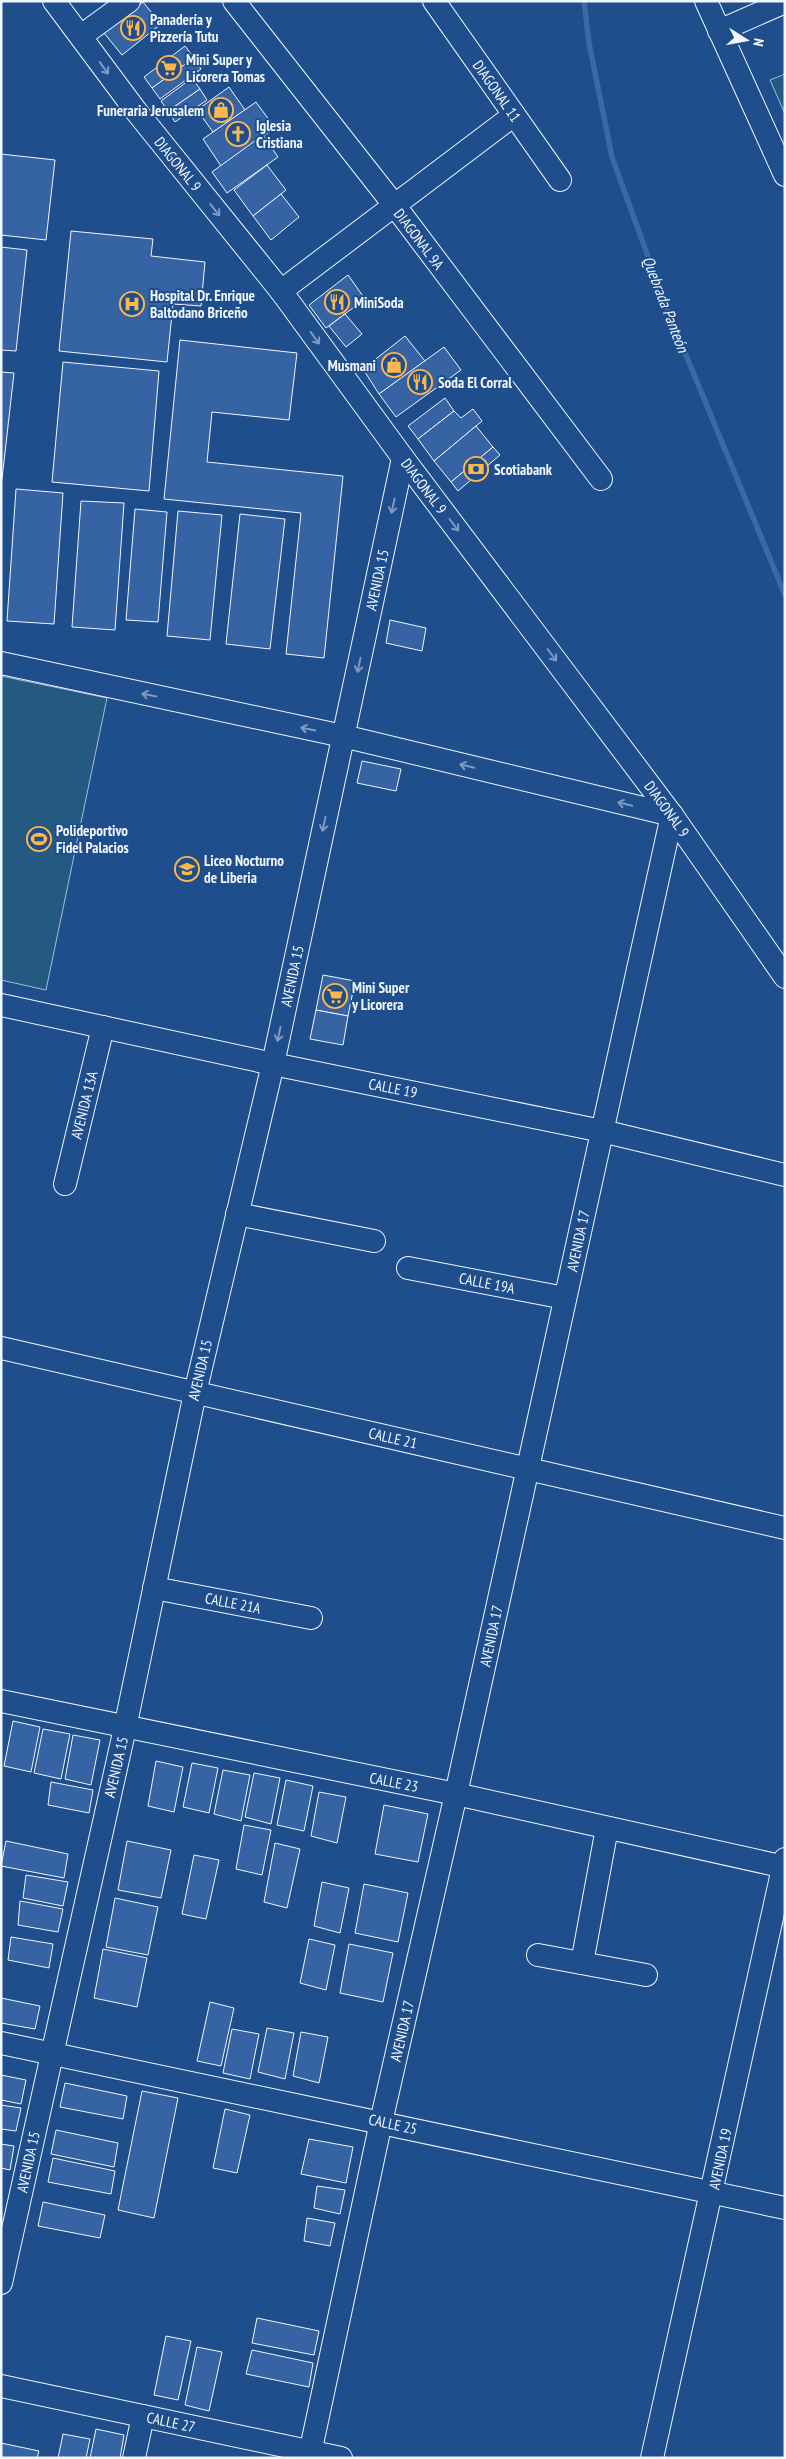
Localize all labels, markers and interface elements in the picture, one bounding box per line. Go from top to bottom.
place label: Panadería y Pizzería Tutu [150,10,219,46]
restaurant icon: Panadería y Pizzería Tutu [120,15,146,41]
north arrow [721,15,771,65]
text: N [749,37,768,48]
place label: Mini Super y Licorera Tomas [186,50,265,86]
supermarket icon: Mini Super y Licorera Tomas [156,55,182,81]
street label: DIAGONAL 11 [469,56,525,126]
one-way arrow [99,61,109,75]
shop icon: Funeraria Jerusalem [208,97,234,123]
place label: Funeraria Jerusalem [97,101,204,120]
place label: Iglesia Cristiana [256,116,303,152]
church icon: Iglesia Cristiana [225,121,251,147]
street label: DIAGONAL 9 [150,133,206,195]
one-way arrow [210,203,221,216]
street label: DIAGONAL 9A [390,205,449,274]
water label: Quebrada Panteón [638,253,694,356]
place label: Hospital Dr. Enrique Baltodano Briceño [150,286,255,322]
restaurant icon: MiniSoda [324,289,350,315]
hospital icon: Hospital Dr. Enrique Baltodano Briceño [119,291,145,317]
place label: MiniSoda [354,293,404,312]
one-way arrow [310,331,321,344]
shop icon: Musmani [381,352,407,378]
place label: Musmani [328,356,376,375]
restaurant icon: Soda El Corral [407,369,433,395]
place label: Soda El Corral [438,373,512,392]
street label: DIAGONAL 9 [397,455,451,517]
bank icon: Scotiabank [463,456,489,482]
place label: Scotiabank [494,460,553,479]
one-way arrow [388,497,397,513]
one-way arrow [449,518,459,532]
street label: AVENIDA 15 [361,548,393,612]
one-way arrow [546,648,557,661]
one-way arrow [353,656,363,672]
one-way arrow [142,690,158,699]
one-way arrow [301,724,317,733]
one-way arrow [459,761,475,770]
street label: DIAGONAL 9 [640,777,694,841]
one-way arrow [617,798,633,808]
one-way arrow [319,815,329,831]
place label: Polideportivo Fidel Palacios [56,821,129,857]
sports icon: Polideportivo Fidel Palacios [26,826,52,852]
place label: Liceo Nocturno de Liberia [204,851,284,887]
school or university icon: Liceo Nocturno de Liberia [174,856,200,882]
street label: AVENIDA 15 [276,944,308,1008]
place label: Mini Super y Licorera [351,978,410,1014]
supermarket icon: Mini Super y Licorera [322,983,348,1009]
one-way arrow [274,1025,283,1041]
street label: AVENIDA 13A [66,1068,102,1141]
street label: CALLE 19 [367,1074,419,1102]
street label: AVENIDA 17 [562,1209,594,1273]
street label: CALLE 19A [458,1268,517,1298]
street label: AVENIDA 15 [184,1338,216,1402]
street label: CALLE 21 [367,1423,419,1453]
street label: CALLE 21A [204,1588,263,1618]
street label: AVENIDA 17 [475,1604,507,1668]
street label: AVENIDA 15 [100,1735,132,1799]
street label: CALLE 23 [368,1768,420,1796]
street label: AVENIDA 17 [386,1999,418,2063]
street label: CALLE 25 [367,2110,419,2138]
street label: AVENIDA 19 [704,2127,736,2191]
street label: AVENIDA 15 [12,2130,44,2194]
street label: CALLE 27 [145,2408,197,2436]

